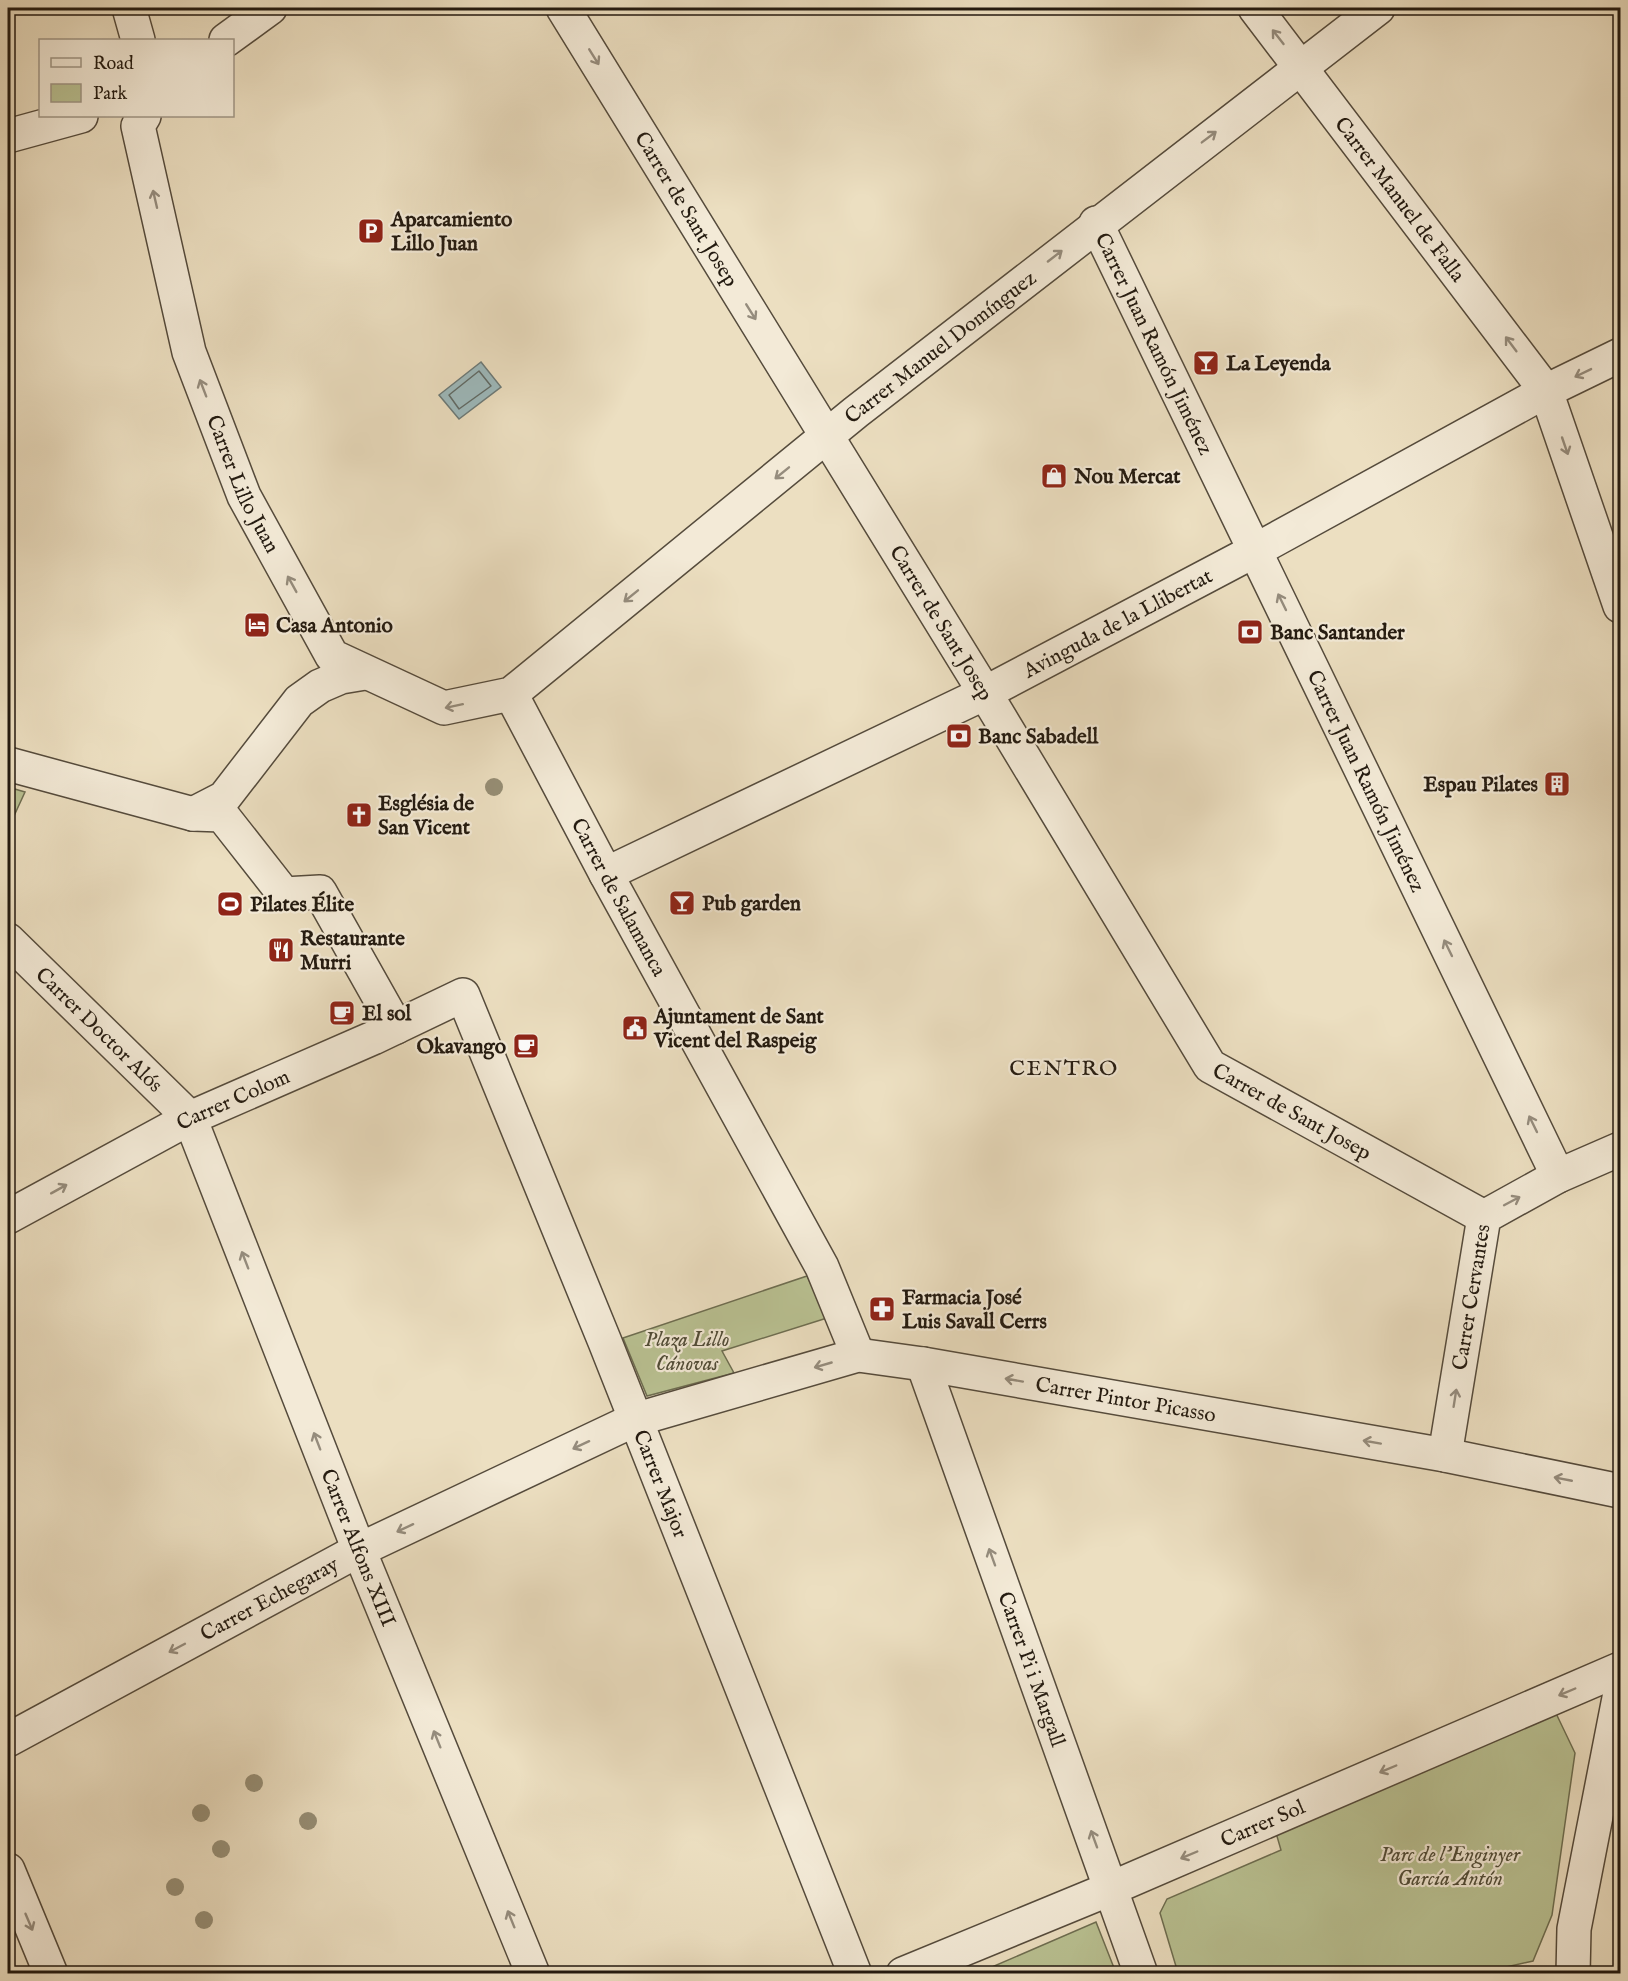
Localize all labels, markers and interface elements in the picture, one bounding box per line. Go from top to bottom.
one-way arrow [1271,29,1284,45]
legend [39,39,234,117]
one-way arrow [588,48,600,65]
text: Road [93,53,134,76]
text: Park [93,83,128,106]
street label: Carrer Manuel de Falla [1328,112,1471,289]
street label: Carrer de Sant Josep [627,127,744,292]
one-way arrow [1201,131,1217,144]
one-way arrow [148,190,160,209]
place label: Aparcamiento Lillo Juan [390,207,513,258]
parking icon: Aparcamiento Lillo Juan [356,216,386,246]
street label: Carrer Juan Ramón Jiménez [1088,229,1219,460]
one-way arrow [1046,250,1062,263]
street label: Carrer Manuel Domínguez [840,265,1043,431]
one-way arrow [746,303,758,320]
one-way arrow [1505,336,1518,352]
bar icon: La Leyenda [1191,348,1221,378]
place label: La Leyenda [1226,351,1331,378]
one-way arrow [1575,367,1593,379]
one-way arrow [196,379,207,398]
street label: Carrer Lillo Juan [199,412,285,558]
one-way arrow [1561,436,1572,455]
shop icon: Nou Mercat [1039,461,1069,491]
place label: Nou Mercat [1073,464,1181,491]
one-way arrow [774,466,790,479]
street label: Carrer de Sant Josep [882,541,998,706]
street label: Avinguda de la Llibertat [1018,563,1218,686]
one-way arrow [286,576,298,593]
one-way arrow [624,589,639,603]
one-way arrow [1275,594,1287,612]
hotel icon: Casa Antonio [242,610,272,640]
place label: Casa Antonio [276,613,394,640]
bank icon: Banc Santander [1235,617,1265,647]
place label: Banc Santander [1270,620,1405,647]
street label: Carrer Juan Ramón Jiménez [1300,666,1431,897]
one-way arrow [445,701,464,712]
bank icon: Banc Sabadell [944,721,974,751]
place label: Banc Sabadell [978,724,1099,751]
building icon: Espau Pilates [1542,769,1572,799]
place label: Espau Pilates [1423,772,1538,799]
place label: Església de San Vicent [378,791,474,842]
church icon: Església de San Vicent [344,800,374,830]
street label: Carrer de Salamanca [564,814,672,982]
bar icon: Pub garden [667,888,697,918]
sports icon: Pilates Élite [215,889,245,919]
place label: Pilates Élite [250,891,354,919]
place label: Pub garden [702,891,801,918]
place label: Restaurante Murri [300,926,405,977]
restaurant icon: Restaurante Murri [266,935,296,965]
one-way arrow [1442,939,1454,957]
street label: Carrer Doctor Alós [29,962,168,1099]
cafe icon: El sol [327,998,357,1028]
place label: El sol [362,1001,413,1028]
place label: Ajuntament de Sant Vicent del Raspeig [653,1004,825,1055]
public building icon: Ajuntament de Sant Vicent del Raspeig [620,1013,650,1043]
cafe icon: Okavango [511,1031,541,1061]
place label: Okavango [416,1034,507,1061]
district label: CENTRO [1009,1055,1119,1083]
street label: Carrer de Sant Josep [1207,1058,1376,1167]
street label: Carrer Colom [172,1064,294,1138]
one-way arrow [1527,1115,1538,1133]
one-way arrow [50,1183,67,1195]
one-way arrow [1503,1195,1521,1206]
street label: Carrer Cervantes [1447,1222,1498,1372]
one-way arrow [239,1251,250,1270]
place label: Farmacia José Luis Savall Cerrs [902,1285,1047,1336]
pharmacy icon: Farmacia José Luis Savall Cerrs [867,1294,897,1324]
park label: Plaza Lillo Cánovas [644,1327,730,1378]
one-way arrow [814,1360,833,1371]
street label: Carrer Pintor Picasso [1033,1372,1218,1430]
one-way arrow [1005,1374,1025,1385]
one-way arrow [1449,1388,1460,1408]
street label: Carrer Major [626,1426,693,1543]
one-way arrow [310,1433,321,1451]
one-way arrow [1362,1437,1382,1448]
one-way arrow [573,1439,591,1451]
street label: Carrer Alfons XIII [314,1465,401,1631]
one-way arrow [1554,1473,1573,1484]
one-way arrow [397,1523,415,1535]
one-way arrow [986,1548,997,1567]
street label: Carrer Echegaray [196,1551,344,1648]
street label: Carrer Pi i Margall [991,1588,1071,1751]
one-way arrow [168,1643,186,1654]
one-way arrow [1558,1687,1576,1698]
one-way arrow [431,1730,442,1749]
one-way arrow [1379,1764,1397,1776]
street label: Carrer Sol [1217,1794,1310,1855]
one-way arrow [1087,1830,1098,1849]
park label: Parc de l'Enginyer García Antón [1380,1842,1521,1893]
one-way arrow [1181,1850,1199,1861]
one-way arrow [505,1911,516,1929]
one-way arrow [24,1912,35,1931]

